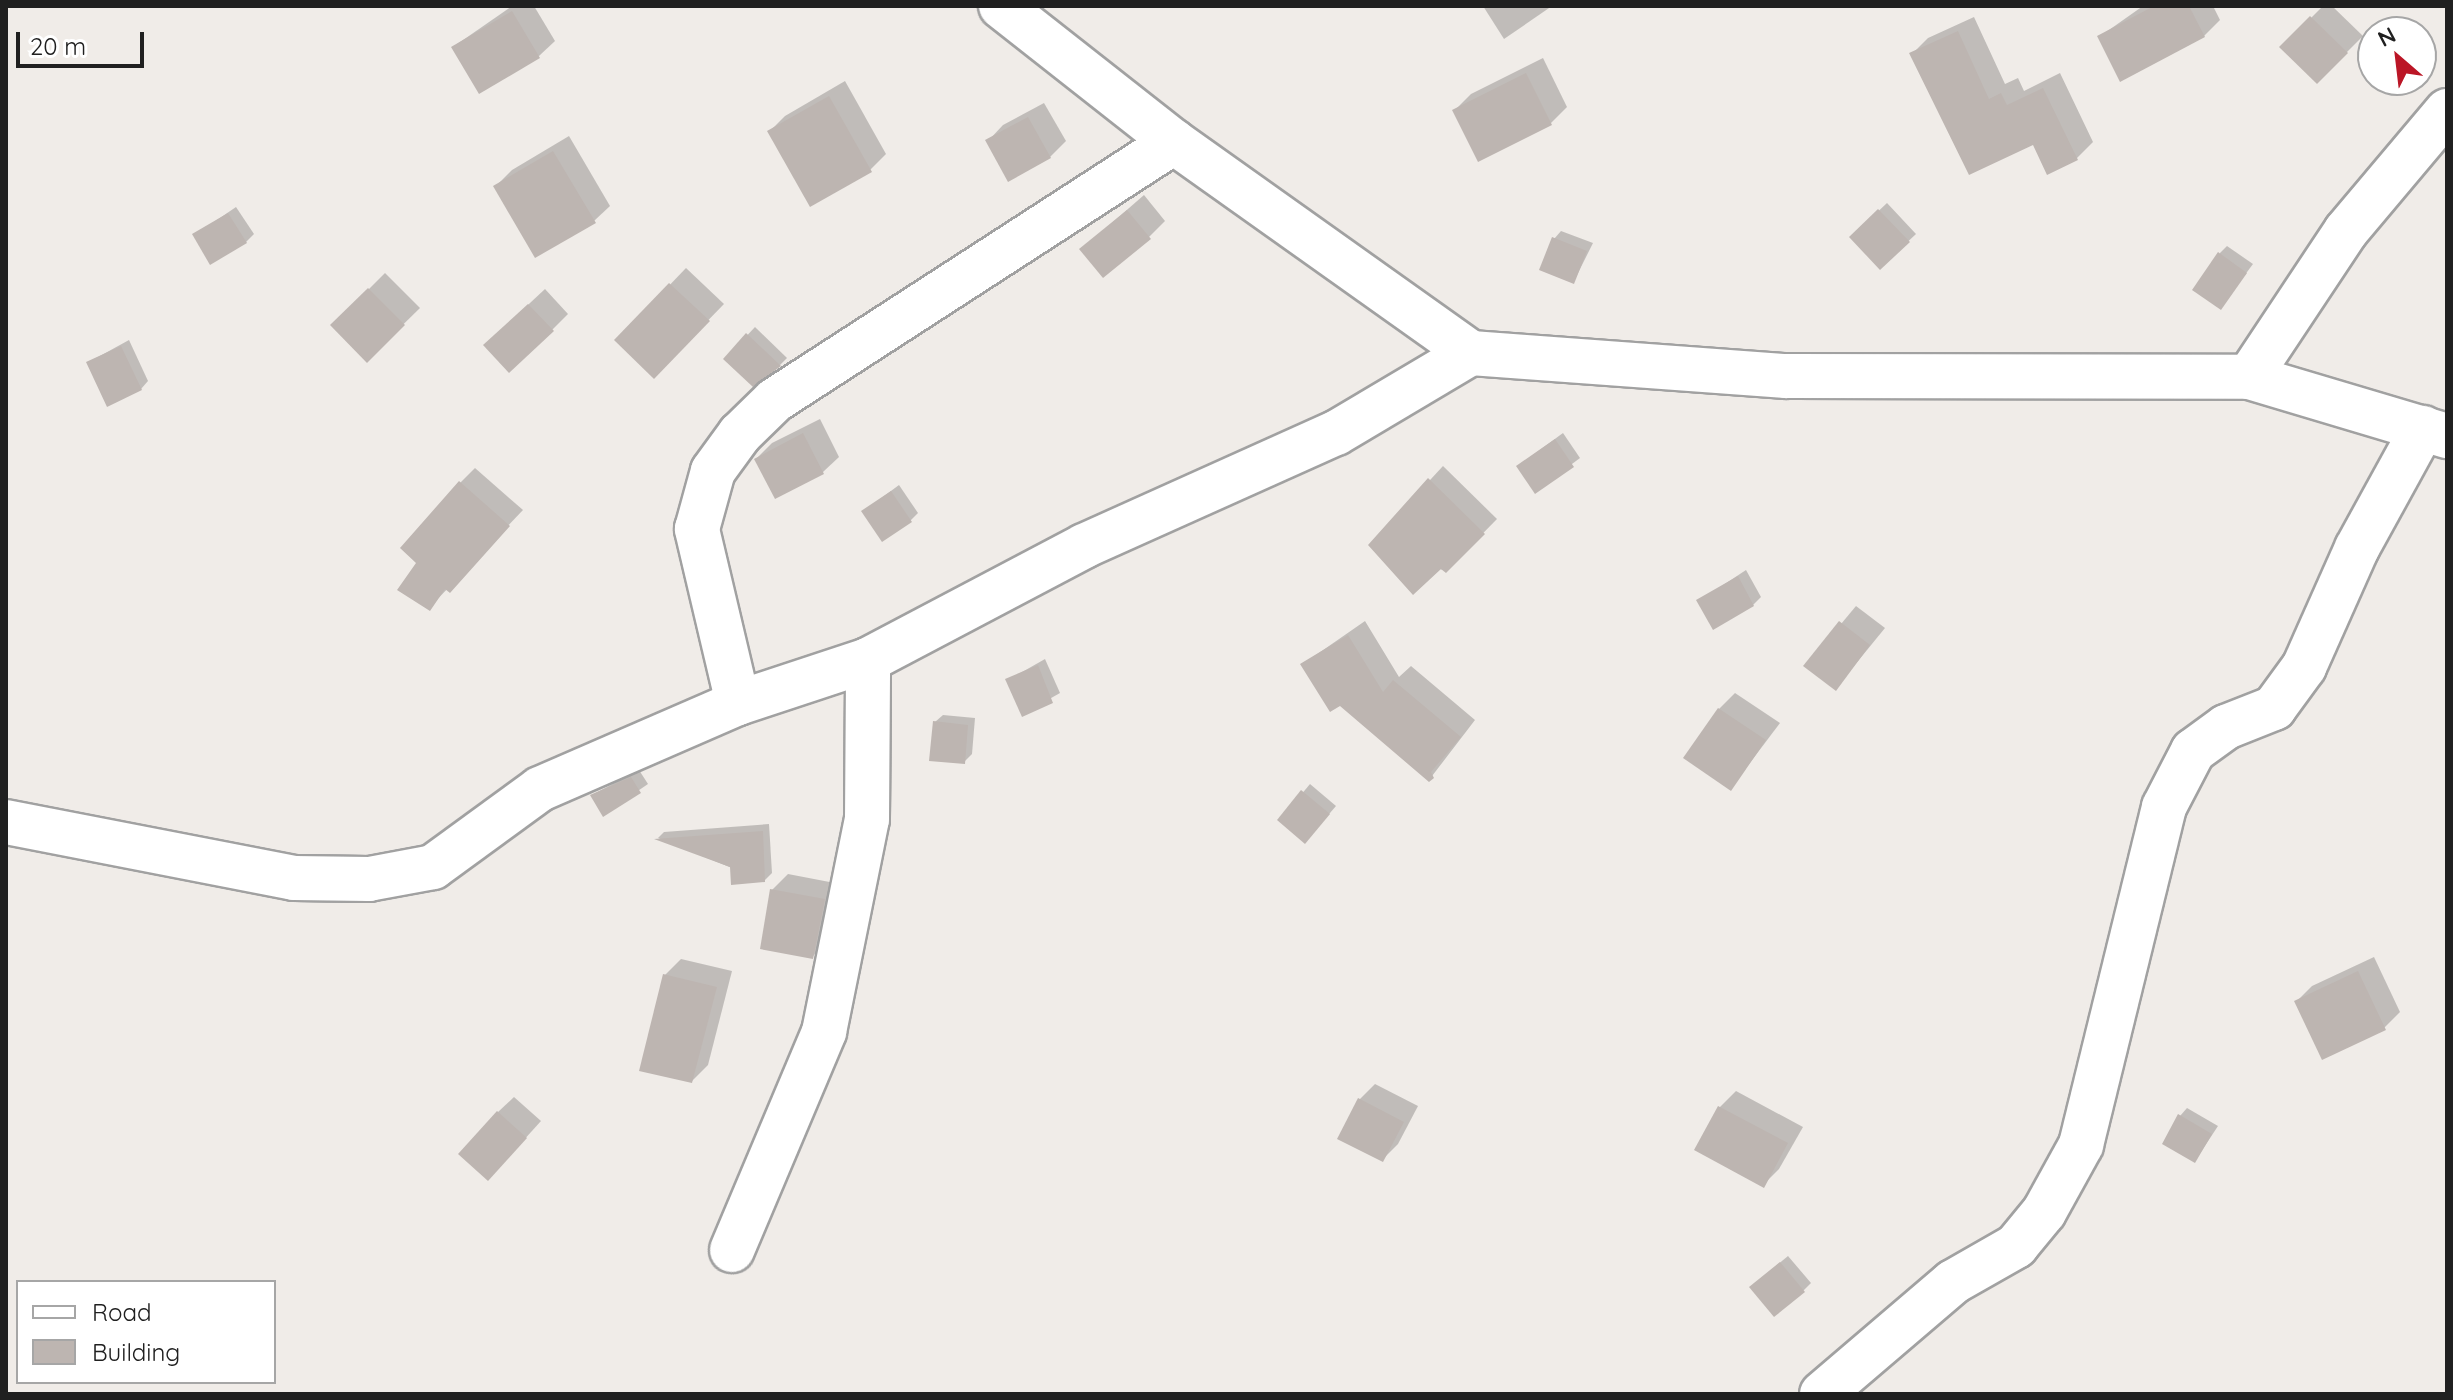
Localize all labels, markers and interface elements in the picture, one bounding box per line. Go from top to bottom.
scale bar [20,16,148,66]
north arrow [2357,16,2437,96]
text: N [2373,20,2400,53]
text: 20 m [30,31,86,61]
legend [16,1280,276,1384]
text: Road [92,1297,152,1327]
text: Building [92,1337,180,1367]

